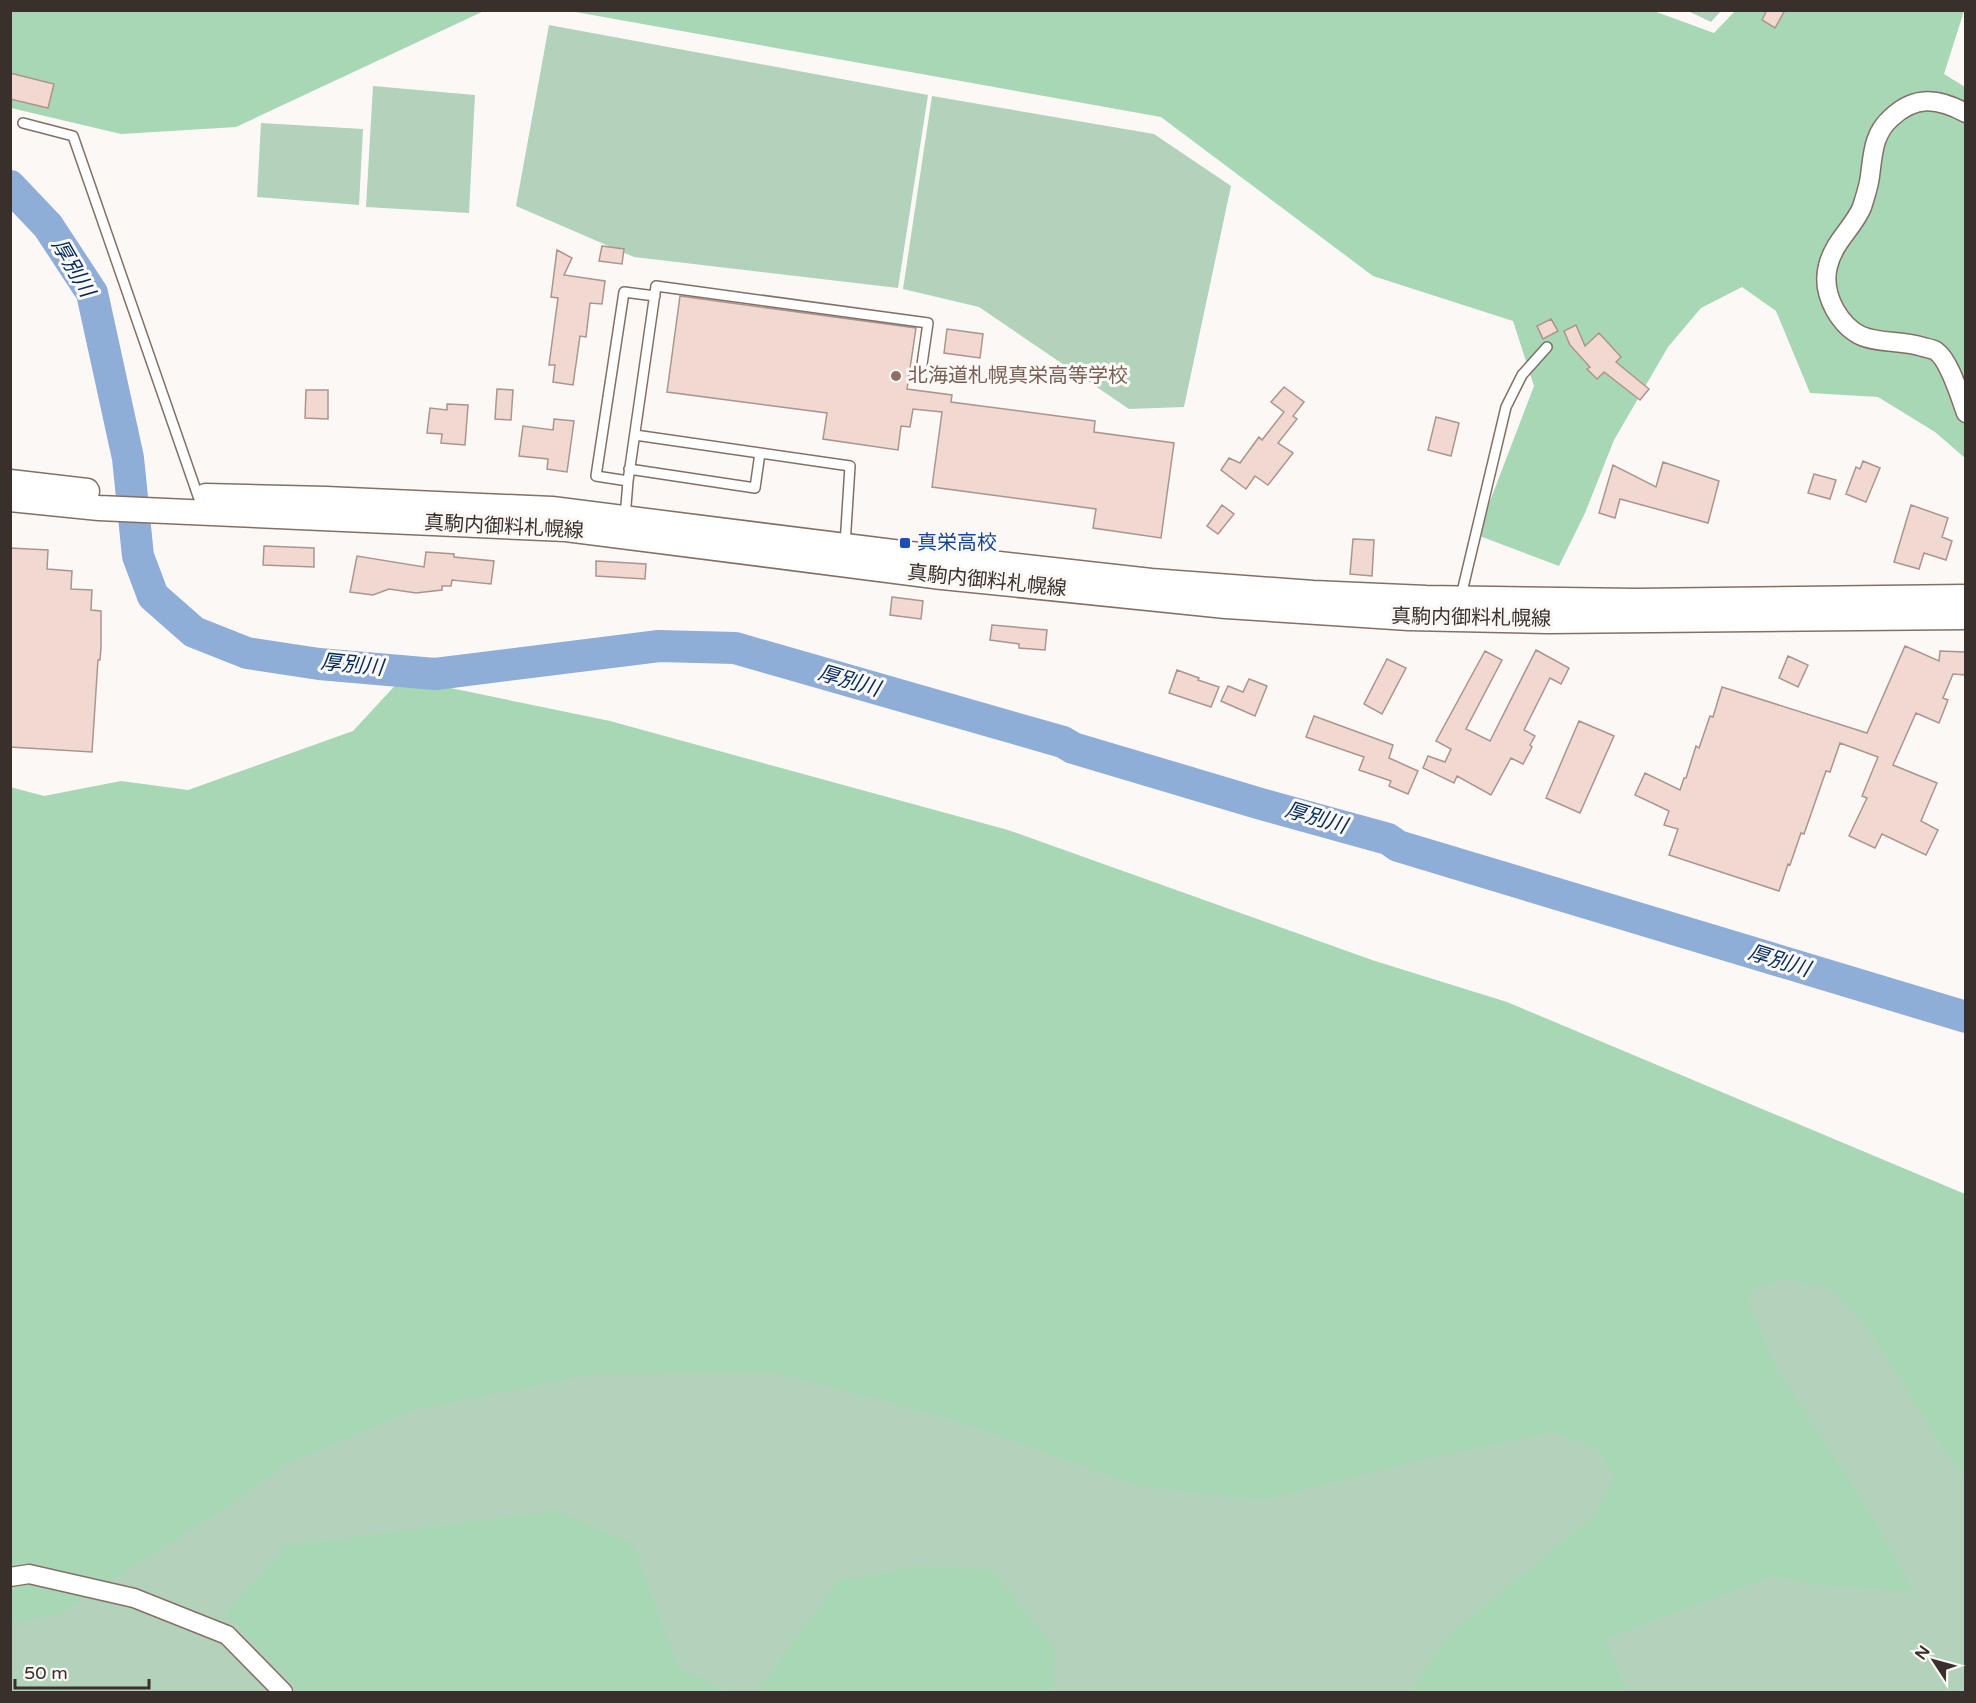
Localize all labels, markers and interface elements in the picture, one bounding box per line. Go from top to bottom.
water label: 厚別川 [46,234,101,303]
place label: 北海道札幌真栄高等学校 [908,364,1128,388]
marker: 北海道札幌真栄高等学校 [889,369,903,383]
street label: 真駒内御料札幌線 [423,511,585,543]
place label: 真栄高校 [917,531,997,555]
marker: 真栄高校 [898,536,912,550]
street label: 真駒内御料札幌線 [906,561,1068,601]
street label: 真駒内御料札幌線 [1391,605,1551,631]
water label: 厚別川 [319,649,387,681]
water label: 厚別川 [815,660,885,702]
water label: 厚別川 [1282,797,1352,839]
water label: 厚別川 [1745,940,1815,983]
north arrow [1904,1631,1964,1691]
text: N [1911,1642,1935,1664]
scale bar [15,1652,148,1690]
text: 50 m [24,1662,68,1684]

